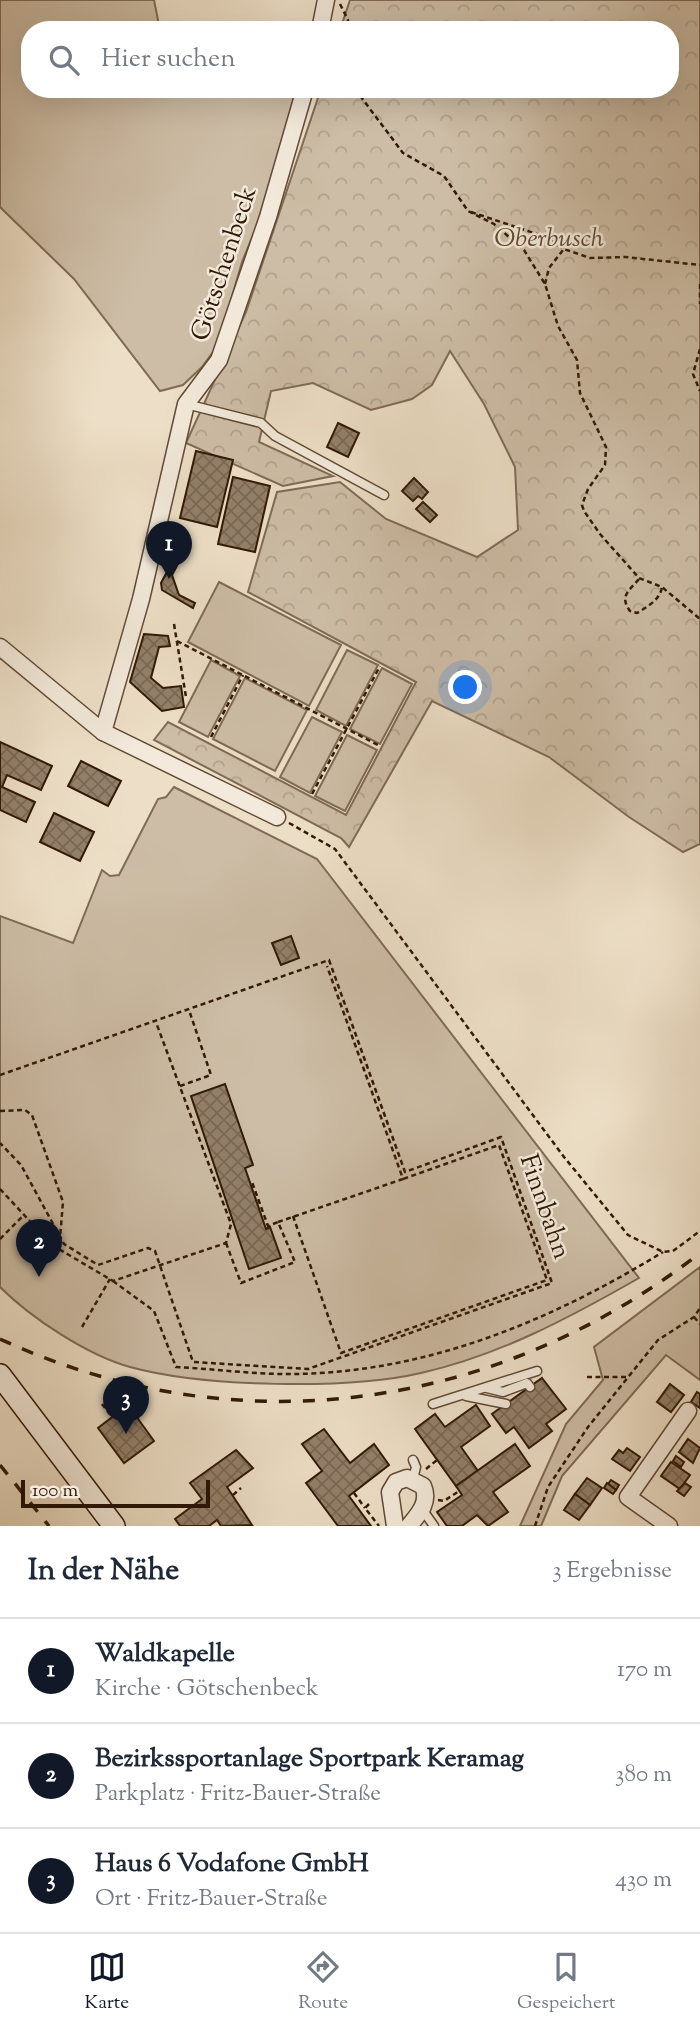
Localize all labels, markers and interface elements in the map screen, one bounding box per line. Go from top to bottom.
search box [21,21,679,98]
icon: search [45,41,83,79]
text: Hier suchen [101,41,236,78]
street label: Götschenbeck [183,182,267,346]
park label: Oberbusch [494,221,604,258]
pin: 1 [146,521,192,579]
your location [448,670,482,704]
street label: Finnbahn [509,1150,579,1264]
pin: 2 [16,1219,62,1277]
pin: 3 [103,1376,149,1434]
scale bar [21,1477,210,1509]
text: 100 m [32,1478,78,1505]
text: In der Nähe [28,1550,179,1593]
text: 3 Ergebnisse [552,1555,672,1588]
text: Waldkapelle [95,1636,235,1673]
text: 1 [47,1654,55,1687]
text: 170 m [617,1654,672,1687]
text: Kirche · Götschenbeck [95,1673,319,1706]
text: Bezirkssportanlage Sportpark Keramag [95,1741,524,1778]
text: 2 [46,1759,56,1792]
text: 380 m [615,1759,672,1792]
text: Parkplatz · Fritz-Bauer-Straße [95,1778,381,1811]
text: Haus 6 Vodafone GmbH [95,1846,368,1883]
text: 3 [46,1864,56,1897]
text: 430 m [615,1864,672,1897]
text: Ort · Fritz-Bauer-Straße [95,1883,327,1916]
tab: Karte [84,1948,129,2017]
tab: Route [298,1948,348,2017]
tab: Gespeichert [517,1948,615,2017]

